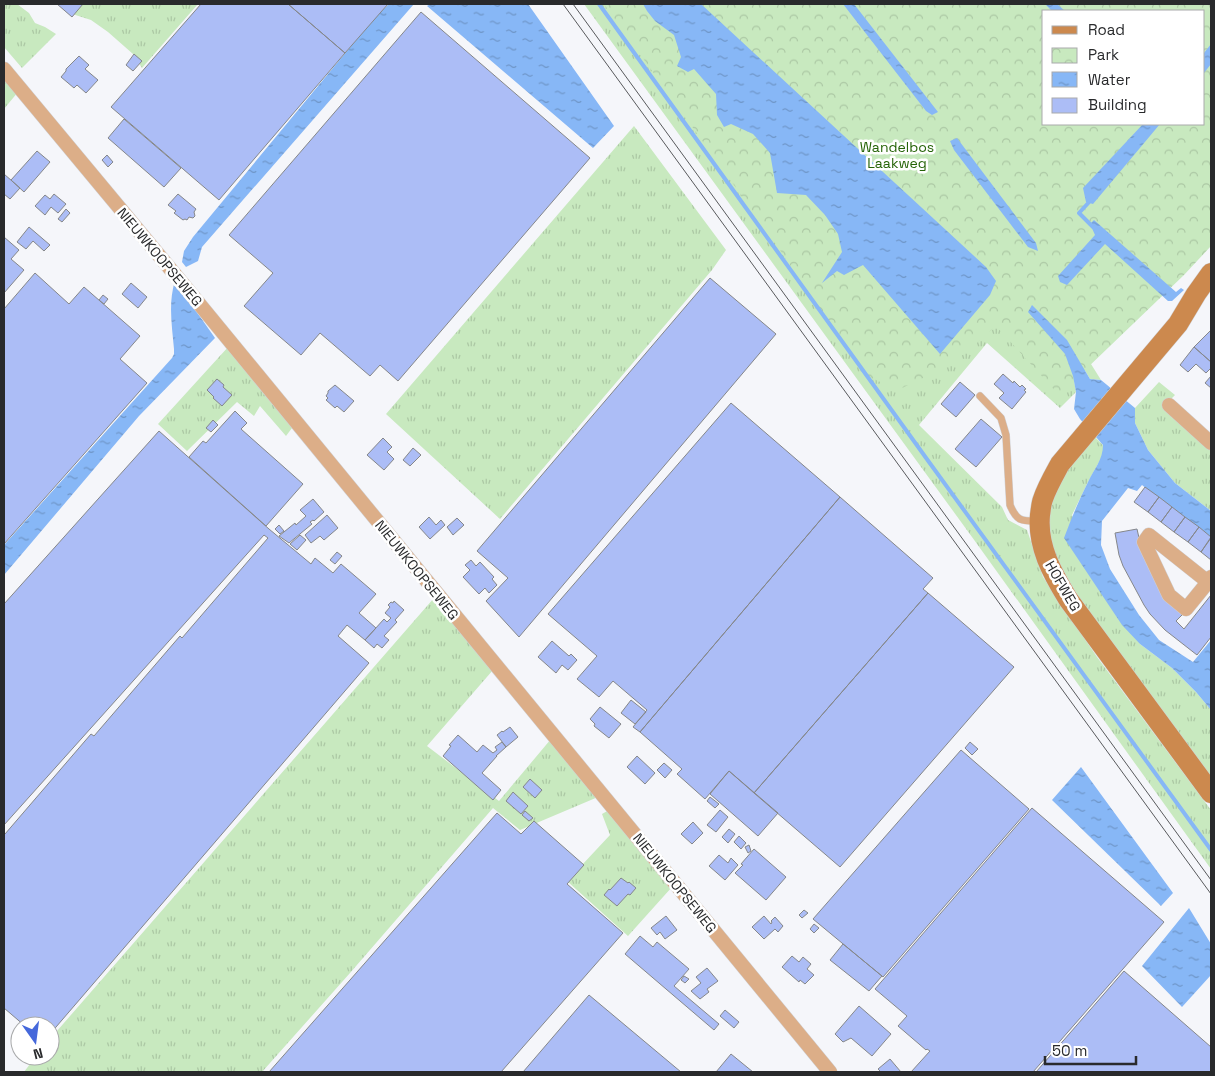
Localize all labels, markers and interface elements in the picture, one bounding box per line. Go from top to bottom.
legend [1042,10,1205,125]
text: Road [1088,20,1125,39]
text: Park [1088,45,1119,64]
text: Water [1088,70,1131,89]
text: Building [1088,95,1147,114]
park label: Wandelbos Laakweg [860,138,934,172]
street label: NIEUWKOOPSEWEG [113,204,207,310]
street label: NIEUWKOOPSEWEG [371,516,463,624]
street label: HOFWEG [1041,557,1085,615]
street label: NIEUWKOOPSEWEG [629,829,721,937]
north arrow [10,1016,60,1066]
scale bar [1045,1034,1136,1066]
text: 50 m [1052,1041,1087,1060]
text: N [31,1044,45,1063]

